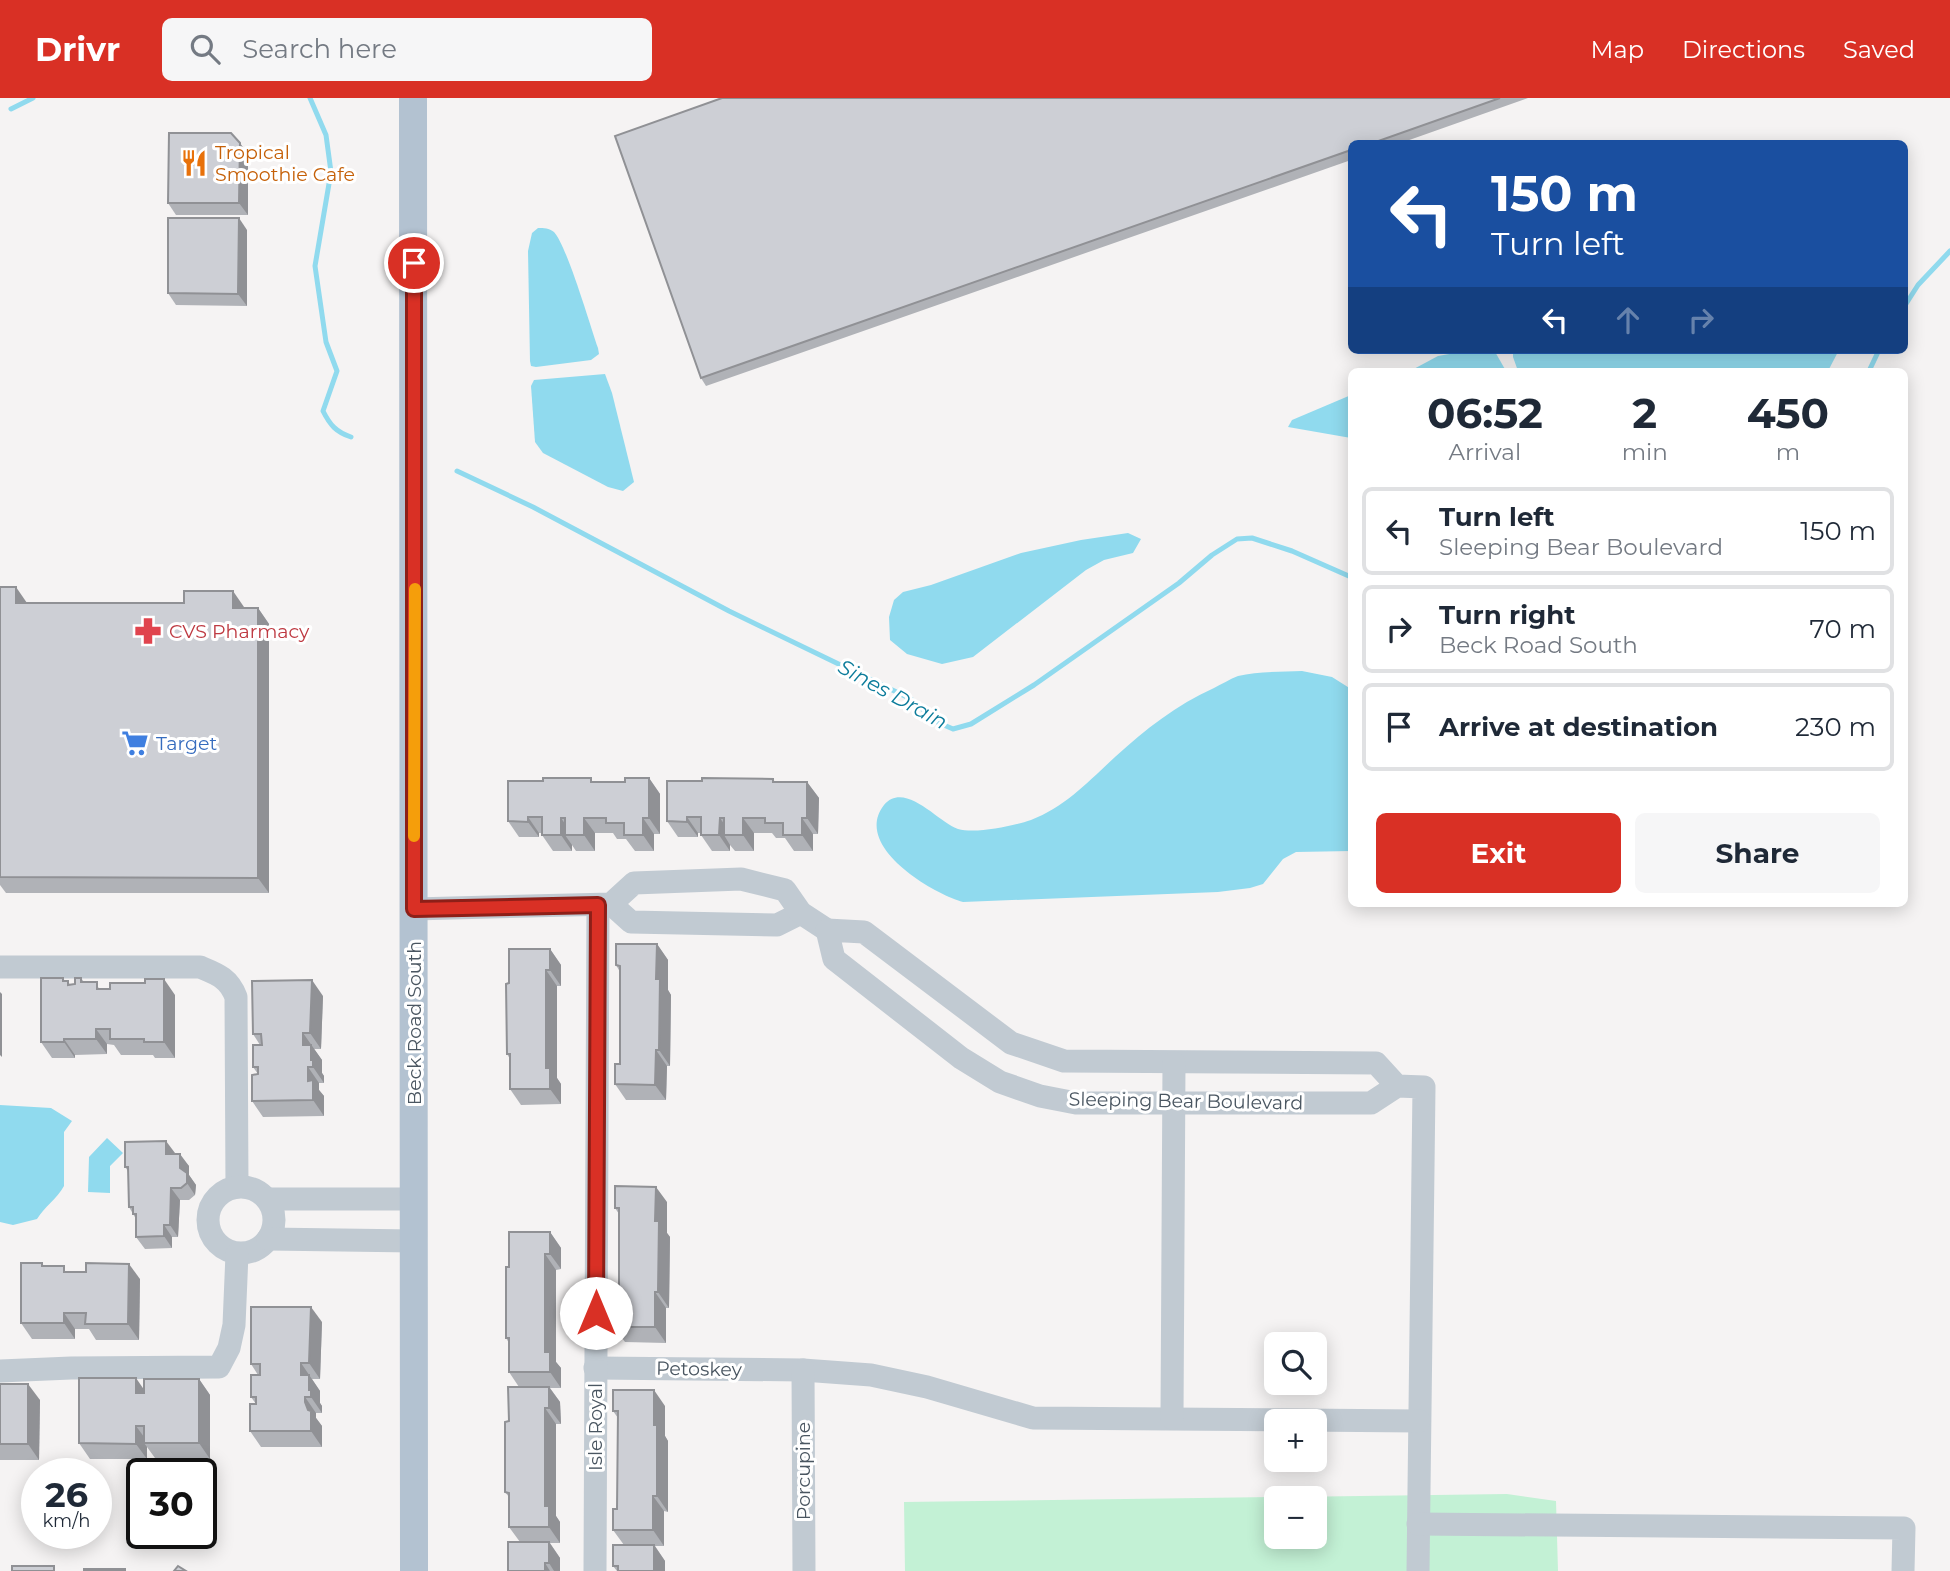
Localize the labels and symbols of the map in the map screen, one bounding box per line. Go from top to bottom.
place label: Tropical Smoothie Cafe [215,141,355,186]
restaurant icon: Tropical Smoothie Cafe [179,148,209,178]
pin [384,233,444,293]
pharmacy icon: CVS Pharmacy [133,616,163,646]
place label: CVS Pharmacy [169,620,310,643]
water label: Sines Drain [834,654,952,734]
supermarket icon: Target [120,728,150,758]
place label: Target [156,732,217,755]
street label: Beck Road South [403,941,426,1105]
street label: Sleeping Bear Boulevard [1068,1087,1304,1115]
position arrow [559,1276,633,1350]
street label: Petoskey [656,1357,743,1381]
street label: Isle Royal [584,1383,607,1471]
street label: Porcupine [792,1422,815,1520]
speed limit sign: 30 [126,1458,217,1549]

